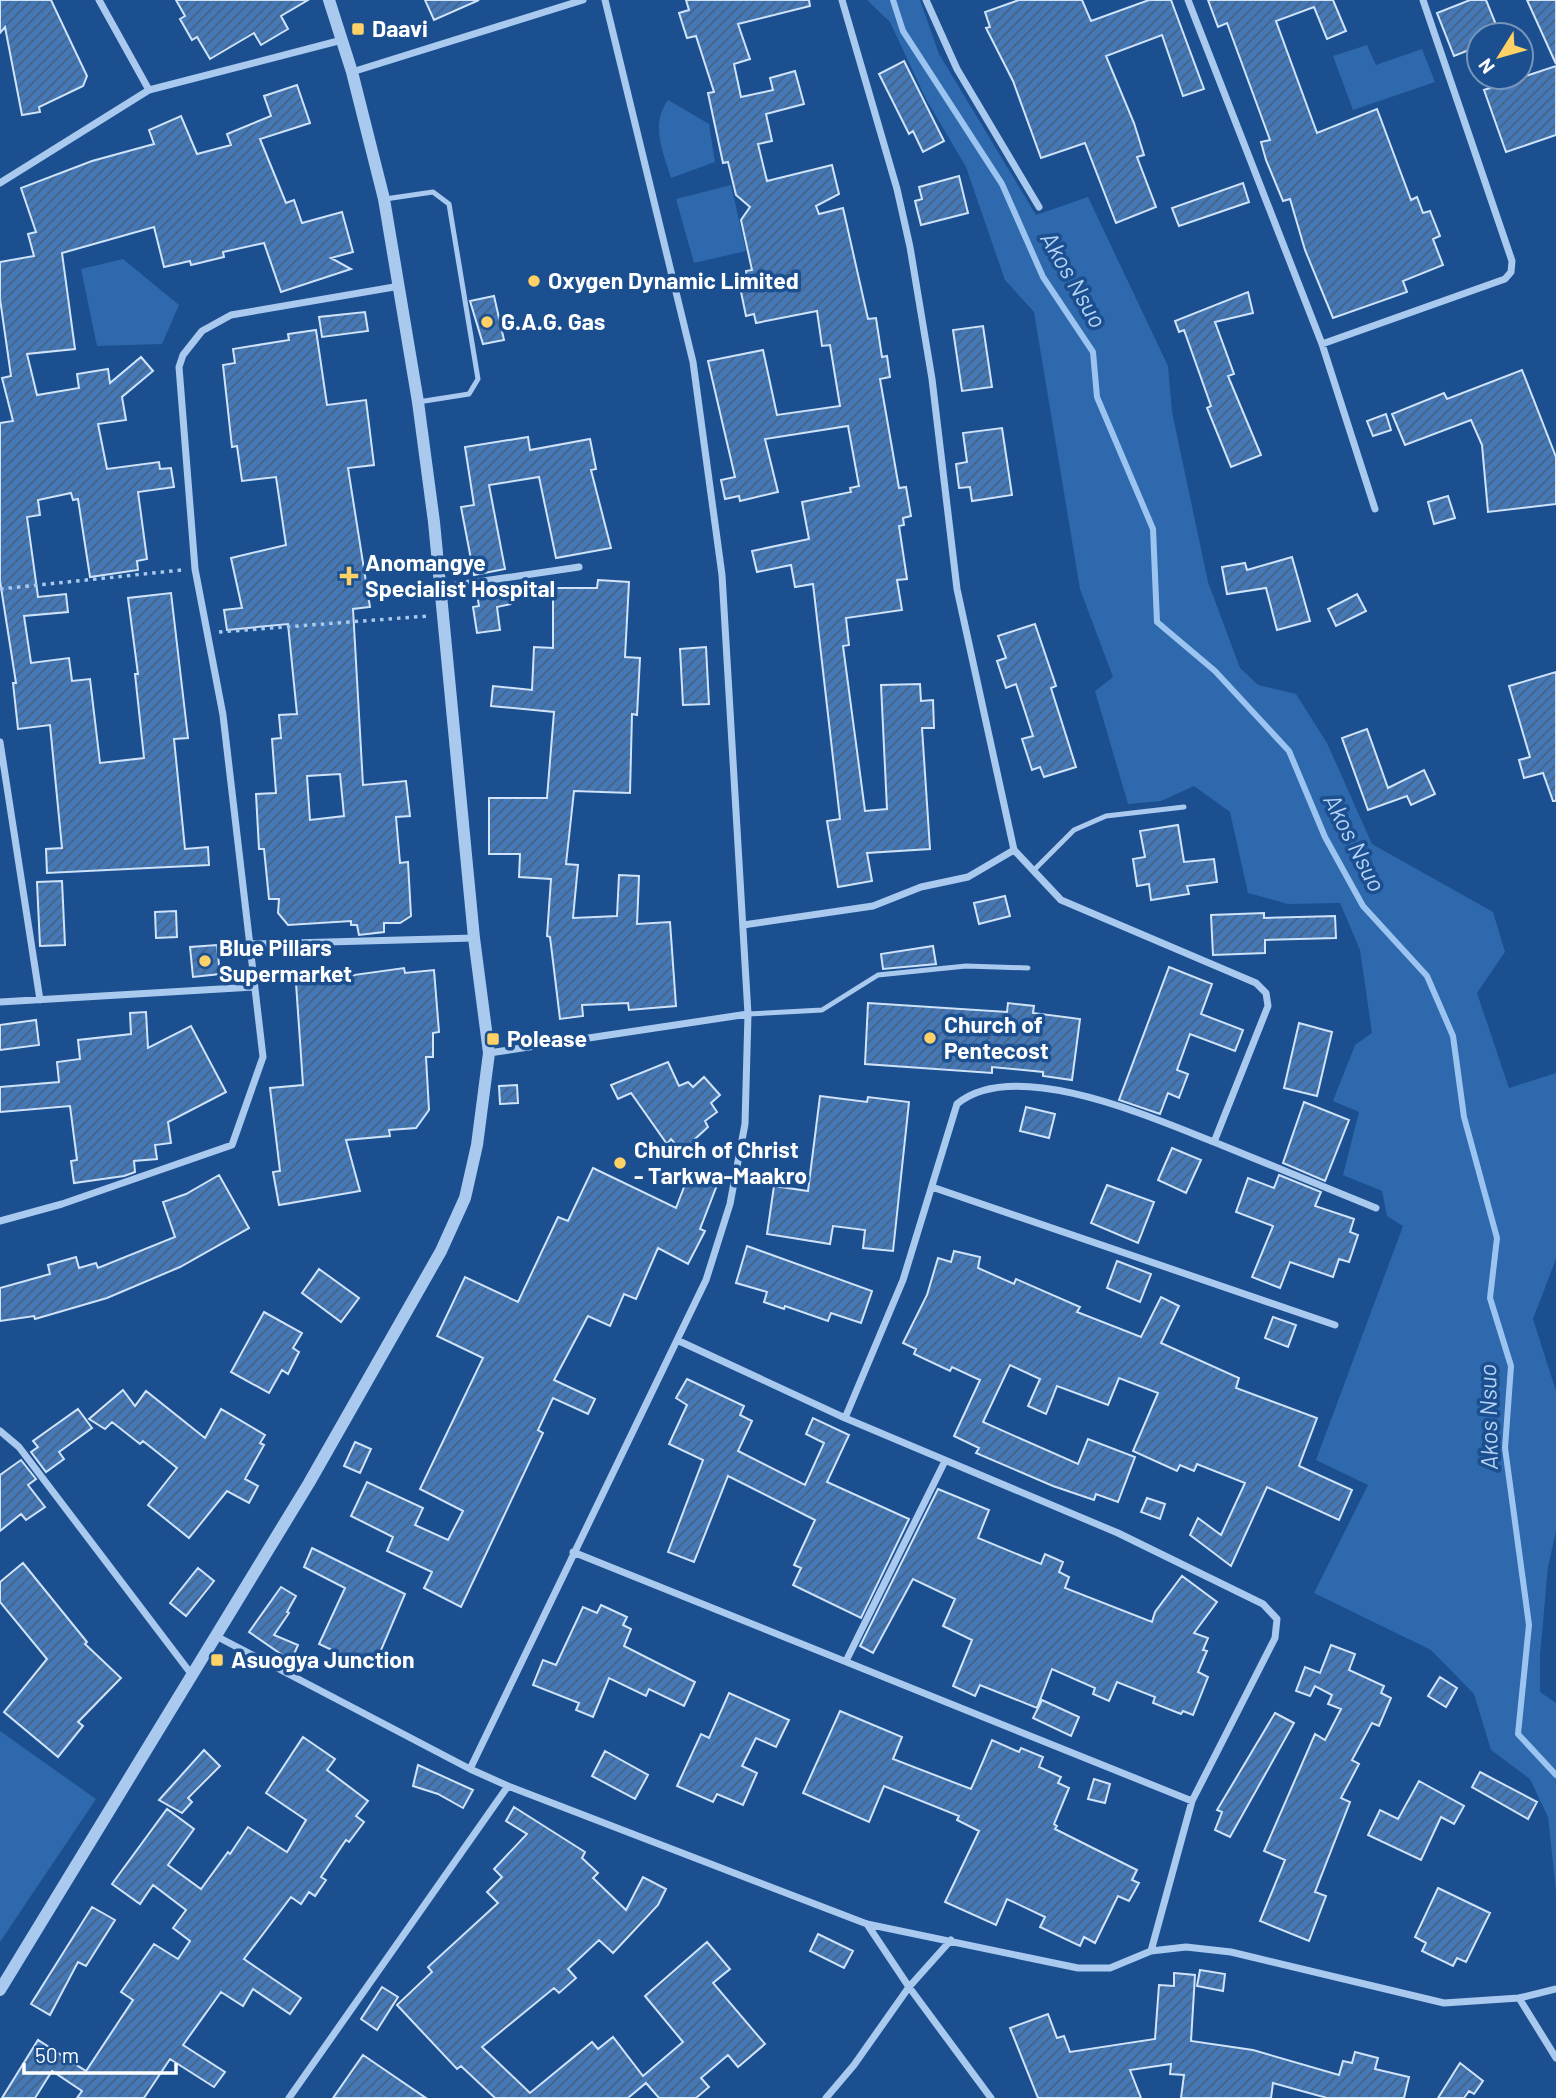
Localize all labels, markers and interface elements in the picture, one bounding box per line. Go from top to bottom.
place label: Daavi [372,14,428,42]
marker: Daavi [350,21,366,37]
north arrow [1465,21,1535,91]
text: N [1473,55,1499,79]
water label: Akos Nsuo [1035,226,1113,332]
place label: Oxygen Dynamic Limited [548,266,799,294]
marker: Oxygen Dynamic Limited [526,273,542,289]
place label: G.A.G. Gas [501,307,605,335]
marker: G.A.G. Gas [479,314,495,330]
place label: Anomangye Specialist Hospital [365,548,555,602]
marker: Anomangye Specialist Hospital [339,566,359,586]
water label: Akos Nsuo [1318,788,1392,896]
place label: Blue Pillars Supermarket [219,933,352,987]
marker: Blue Pillars Supermarket [197,953,213,969]
place label: Church of Pentecost [944,1010,1049,1064]
place label: Polease [507,1024,587,1052]
marker: Church of Pentecost [922,1030,938,1046]
marker: Polease [485,1031,501,1047]
place label: Church of Christ - Tarkwa-Maakro [634,1135,807,1189]
marker: Church of Christ - Tarkwa-Maakro [612,1155,628,1171]
water label: Akos Nsuo [1472,1364,1503,1470]
place label: Asuogya Junction [231,1645,415,1673]
marker: Asuogya Junction [209,1652,225,1668]
scale bar [24,2032,177,2076]
text: 50 m [35,2042,79,2067]

